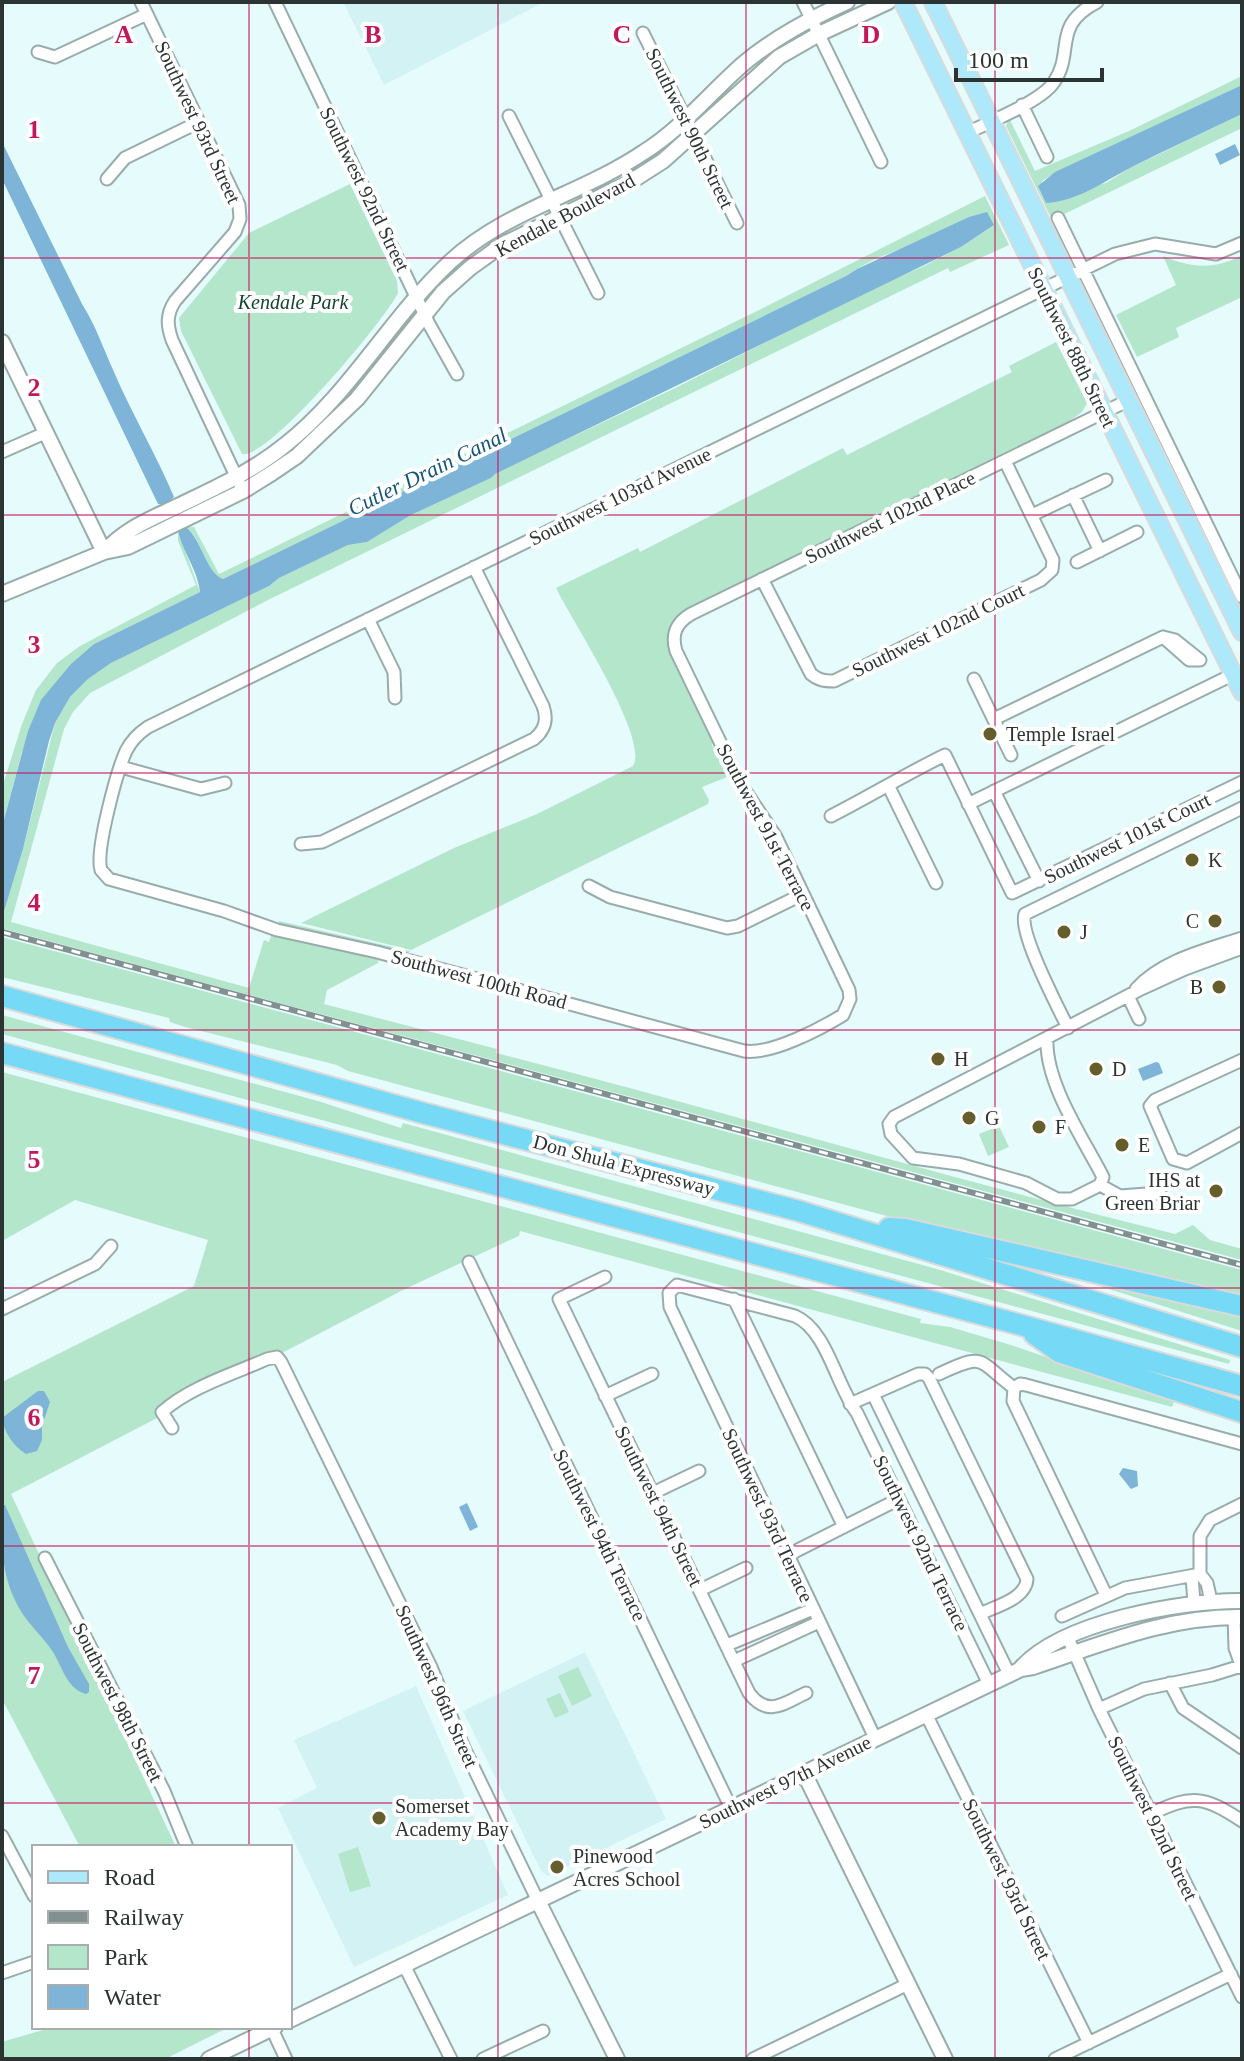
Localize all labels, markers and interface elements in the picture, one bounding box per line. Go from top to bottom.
text: A [115,20,134,49]
text: B [364,20,382,49]
text: C [613,20,631,49]
text: D [862,20,880,49]
scale bar [956,32,1102,82]
street label: Southwest 93rd Street [151,37,245,207]
street label: Southwest 90th Street [642,44,739,212]
text: 100 m [968,47,1029,73]
street label: Southwest 92nd Street [316,103,415,275]
text: 1 [28,115,41,144]
street label: Kendale Boulevard [491,169,639,261]
street label: Southwest 88th Street [1024,263,1121,431]
park label: Kendale Park [237,291,349,313]
text: 2 [28,373,41,402]
water label: Cutler Drain Canal [344,422,511,521]
street label: Southwest 103rd Avenue [525,442,715,550]
street label: Southwest 102nd Place [801,466,979,568]
street label: Southwest 102nd Court [848,579,1028,681]
text: 3 [28,630,41,659]
place label: Temple Israel [1006,723,1116,746]
marker: Temple Israel [981,725,999,743]
street label: Southwest 91st Terrace [713,740,819,914]
street label: Southwest 101st Court [1040,788,1214,888]
place label: K [1208,849,1223,871]
marker: K [1183,851,1201,869]
text: 4 [28,888,41,917]
place label: C [1186,910,1199,932]
marker: C [1206,912,1224,930]
place label: J [1080,921,1088,943]
marker: J [1055,923,1073,941]
street label: Southwest 100th Road [389,945,569,1013]
place label: B [1190,976,1203,998]
marker: B [1210,978,1228,996]
place label: H [954,1048,968,1070]
marker: H [929,1050,947,1068]
place label: D [1112,1058,1126,1080]
marker: D [1087,1060,1105,1078]
place label: G [985,1107,999,1129]
marker: G [960,1109,978,1127]
place label: F [1055,1116,1066,1138]
marker: F [1030,1118,1048,1136]
street label: Don Shula Expressway [531,1130,717,1201]
place label: E [1138,1134,1150,1156]
marker: E [1113,1136,1131,1154]
text: 5 [28,1145,41,1174]
place label: IHS at Green Briar [1105,1169,1200,1214]
marker: IHS at Green Briar [1207,1182,1225,1200]
text: 6 [28,1403,41,1432]
street label: Southwest 94th Street [611,1422,708,1590]
street label: Southwest 93rd Terrace [718,1425,818,1606]
street label: Southwest 94th Terrace [549,1446,651,1625]
street label: Southwest 92nd Terrace [869,1452,973,1634]
street label: Southwest 96th Street [391,1601,483,1771]
street label: Southwest 98th Street [68,1619,168,1786]
text: 7 [28,1661,41,1690]
street label: Southwest 97th Avenue [695,1731,875,1833]
street label: Southwest 92nd Street [1104,1732,1203,1904]
place label: Somerset Academy Bay [395,1795,509,1841]
street label: Southwest 93rd Street [958,1795,1056,1964]
marker: Somerset Academy Bay [370,1809,388,1827]
legend [32,1845,292,2029]
place label: Pinewood Acres School [573,1845,681,1890]
marker: Pinewood Acres School [548,1858,566,1876]
text: Road [104,1864,155,1890]
text: Railway [104,1904,184,1930]
text: Park [104,1944,148,1970]
text: Water [104,1984,161,2010]

